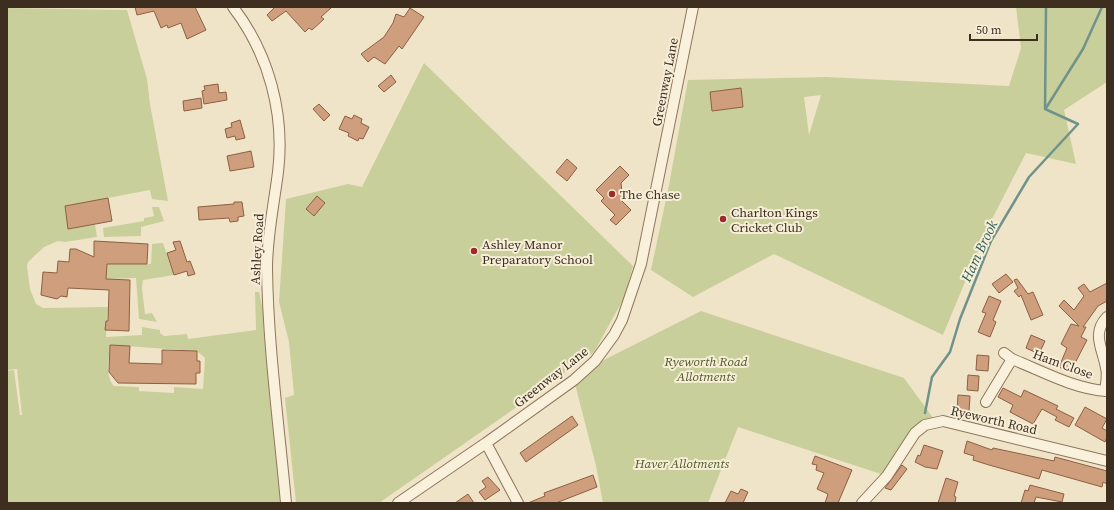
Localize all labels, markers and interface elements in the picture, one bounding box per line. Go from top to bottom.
scale bar [970,16,1037,42]
text: 50 m [976,22,1002,38]
street label: Greenway Lane [648,36,682,128]
place label: The Chase [620,186,681,203]
marker: The Chase [607,189,617,199]
place label: Charlton Kings Cricket Club [731,204,818,236]
street label: Ashley Road [247,212,267,285]
marker: Charlton Kings Cricket Club [718,214,728,224]
water label: Ham Brook [956,216,1002,286]
place label: Ashley Manor Preparatory School [482,236,593,268]
marker: Ashley Manor Preparatory School [469,246,479,256]
street label: Greenway Lane [510,342,592,411]
street label: Ham Close [1031,345,1096,383]
park label: Ryeworth Road Allotments [663,353,748,385]
street label: Ryeworth Road [949,402,1039,438]
park label: Haver Allotments [634,455,730,472]

